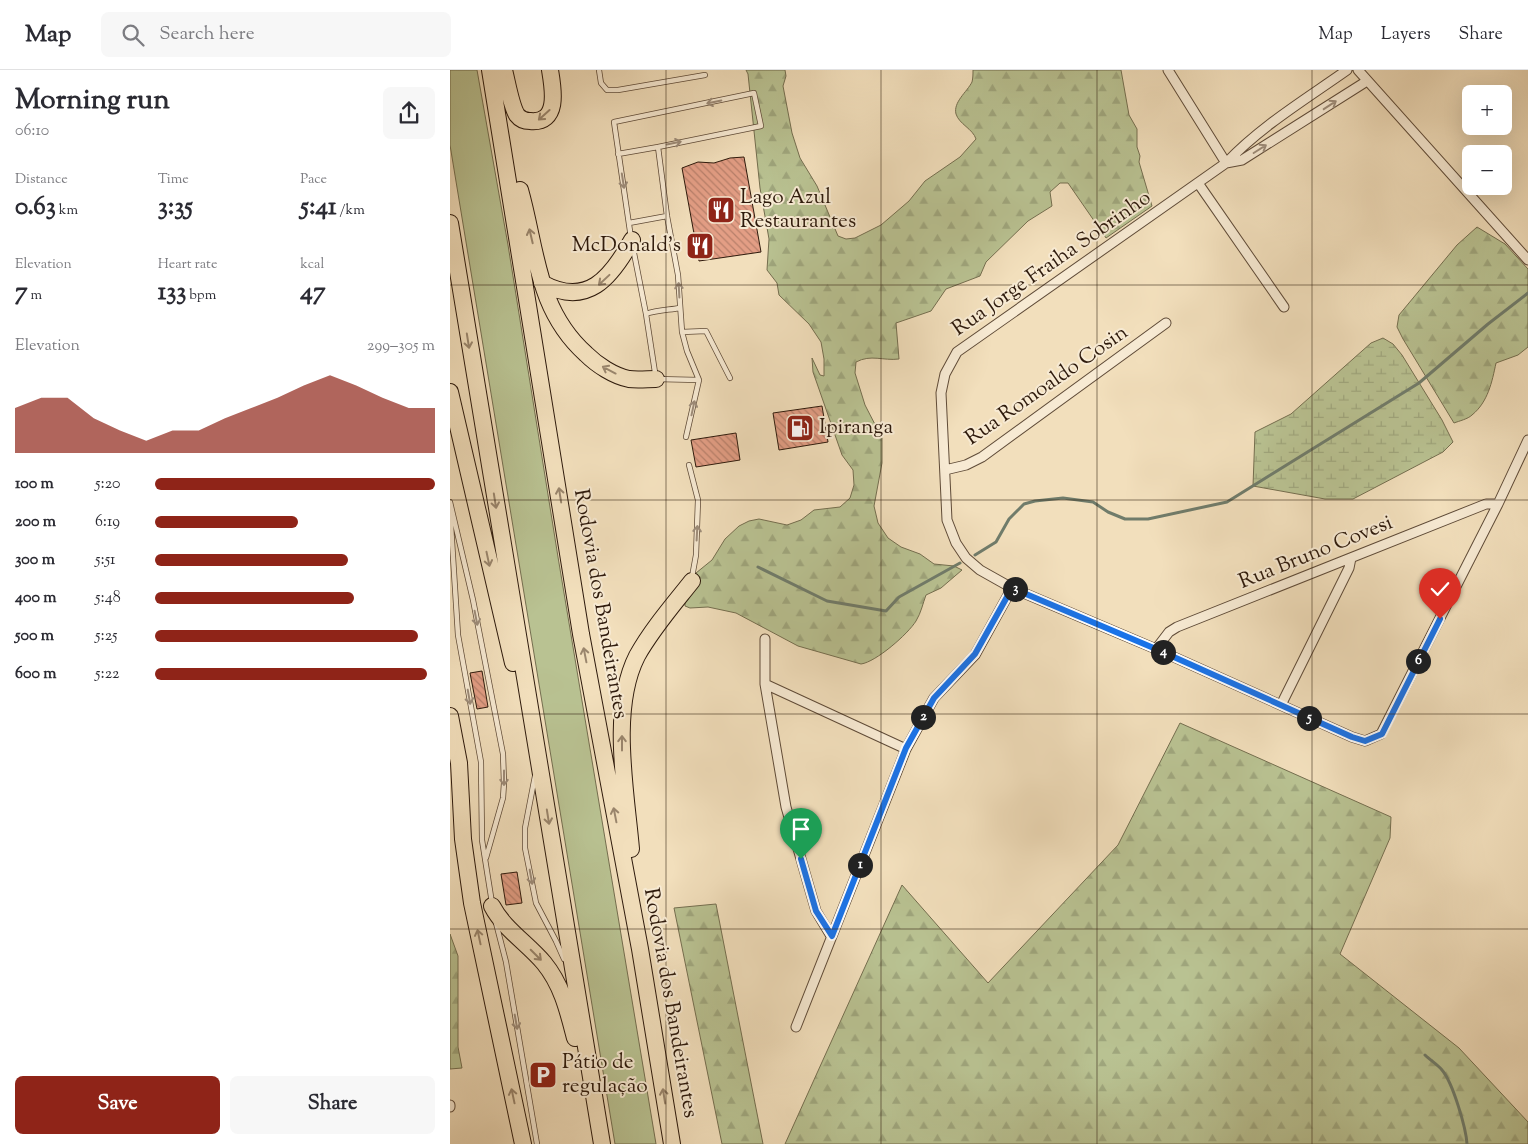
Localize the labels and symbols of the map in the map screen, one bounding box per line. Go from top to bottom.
one-way arrow [706,97,722,107]
one-way arrow [1322,100,1336,110]
one-way arrow [538,109,551,121]
one-way arrow [666,138,682,148]
one-way arrow [1253,144,1267,154]
one-way arrow [618,173,628,189]
place label: Lago Azul Restaurantes [740,183,856,237]
street label: Rua Jorge Fraiha Sobrinho [946,184,1158,344]
restaurant icon: Lago Azul Restaurantes [706,195,736,225]
one-way arrow [526,228,535,244]
place label: McDonald's [572,231,681,261]
restaurant icon: McDonald's [685,231,715,261]
one-way arrow [597,274,610,286]
one-way arrow [675,283,684,299]
street label: Rua Romoaldo Cosin [959,318,1135,454]
one-way arrow [464,332,474,348]
one-way arrow [602,365,617,374]
one-way arrow [689,401,698,417]
fuel station icon: Ipiranga [785,413,815,443]
place label: Ipiranga [819,413,893,443]
one-way arrow [554,487,564,503]
street label: Rodovia dos Bandeirantes [565,487,635,721]
one-way arrow [491,493,501,509]
street label: Rua Bruno Covesi [1234,508,1398,598]
one-way arrow [692,525,701,541]
one-way arrow [484,551,493,567]
pin [1419,568,1461,619]
pin: 3 [1002,576,1028,602]
one-way arrow [472,610,481,626]
pin: 4 [1150,640,1176,664]
one-way arrow [580,648,590,664]
pin: 6 [1406,648,1430,674]
one-way arrow [465,689,475,705]
pin: 2 [910,704,936,730]
pin: 5 [1296,706,1322,730]
one-way arrow [617,735,627,752]
one-way arrow [499,770,509,786]
one-way arrow [543,808,553,824]
one-way arrow [610,808,619,824]
pin [780,808,822,859]
pin: 1 [848,852,872,878]
one-way arrow [526,869,536,885]
street label: Rodovia dos Bandeirantes [635,886,705,1120]
one-way arrow [474,930,483,946]
one-way arrow [530,949,542,961]
one-way arrow [511,1014,521,1030]
place label: Pátio de regulação [562,1048,648,1102]
parking icon: Pátio de regulação [528,1060,558,1090]
one-way arrow [659,1088,669,1104]
one-way arrow [508,1089,517,1105]

